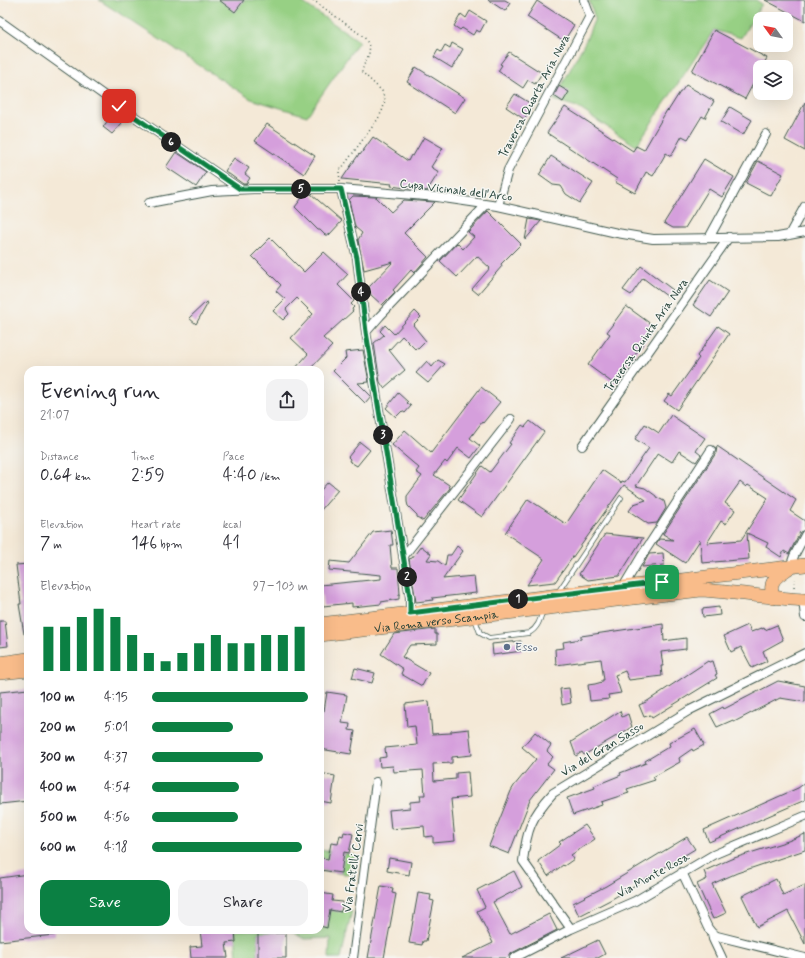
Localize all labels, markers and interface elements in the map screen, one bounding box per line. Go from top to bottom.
north arrow [753,12,793,52]
map controls [753,12,793,100]
street label: Traversa Quarta Aria Nova [495,32,574,161]
button: layers [753,60,793,100]
pin [102,89,136,123]
icon: check [108,95,130,117]
pin: 6 [161,132,181,152]
text: 6 [168,135,174,149]
street label: Cupa Vicinale dell'Arco [399,176,513,206]
pin: 5 [291,179,311,199]
text: 5 [298,182,304,196]
street label: Traversa Quinta Aria Nova [601,275,692,396]
pin: 4 [351,282,371,302]
text: 4 [358,285,364,299]
text: Evening run [40,378,160,406]
button: share [266,379,308,421]
text: 21:07 [40,407,69,424]
pin: 3 [373,425,393,445]
text: 3 [381,428,385,442]
text: Distance [40,450,79,464]
text: Time [131,450,154,464]
text: Pace [223,450,245,464]
text: 0.64 [40,464,72,486]
text: 2:59 [131,464,165,486]
text: 4:40 [223,464,257,486]
text: km [72,470,91,484]
text: /km [257,470,281,484]
text: Elevation [40,518,83,532]
text: Heart rate [131,518,181,532]
text: kcal [223,518,241,532]
text: 7 [40,532,50,554]
text: 146 [131,532,157,554]
text: 41 [223,532,240,554]
text: m [50,538,62,552]
text: bpm [157,538,182,552]
pin [645,565,679,599]
pin: 2 [397,567,417,587]
text: 2 [404,570,410,584]
icon: arrive [651,571,673,593]
text: Elevation [40,578,91,595]
text: 97–103 m [253,578,308,595]
pin: 1 [508,589,528,609]
text: 1 [516,592,520,606]
street label: Via Roma verso Scampia [373,607,500,638]
place label: Esso [515,640,538,656]
marker: Esso [502,642,512,652]
text: 100 m [40,689,75,706]
text: 4:15 [104,689,128,706]
text: 200 m [40,719,75,736]
text: 5:01 [104,719,128,736]
street label: Via del Gran Sasso [558,719,647,781]
text: 300 m [40,749,75,766]
text: 4:37 [104,749,127,766]
text: 400 m [40,779,77,796]
text: 4:54 [104,779,131,796]
text: 500 m [40,809,77,826]
text: 4:56 [104,809,130,826]
street label: Via Fratelli Cervi [340,823,368,913]
text: 600 m [40,839,76,856]
text: 4:18 [104,839,128,856]
street label: Via Monte Rosa [614,849,693,902]
button: Save [40,880,170,926]
button: Share [178,880,308,926]

